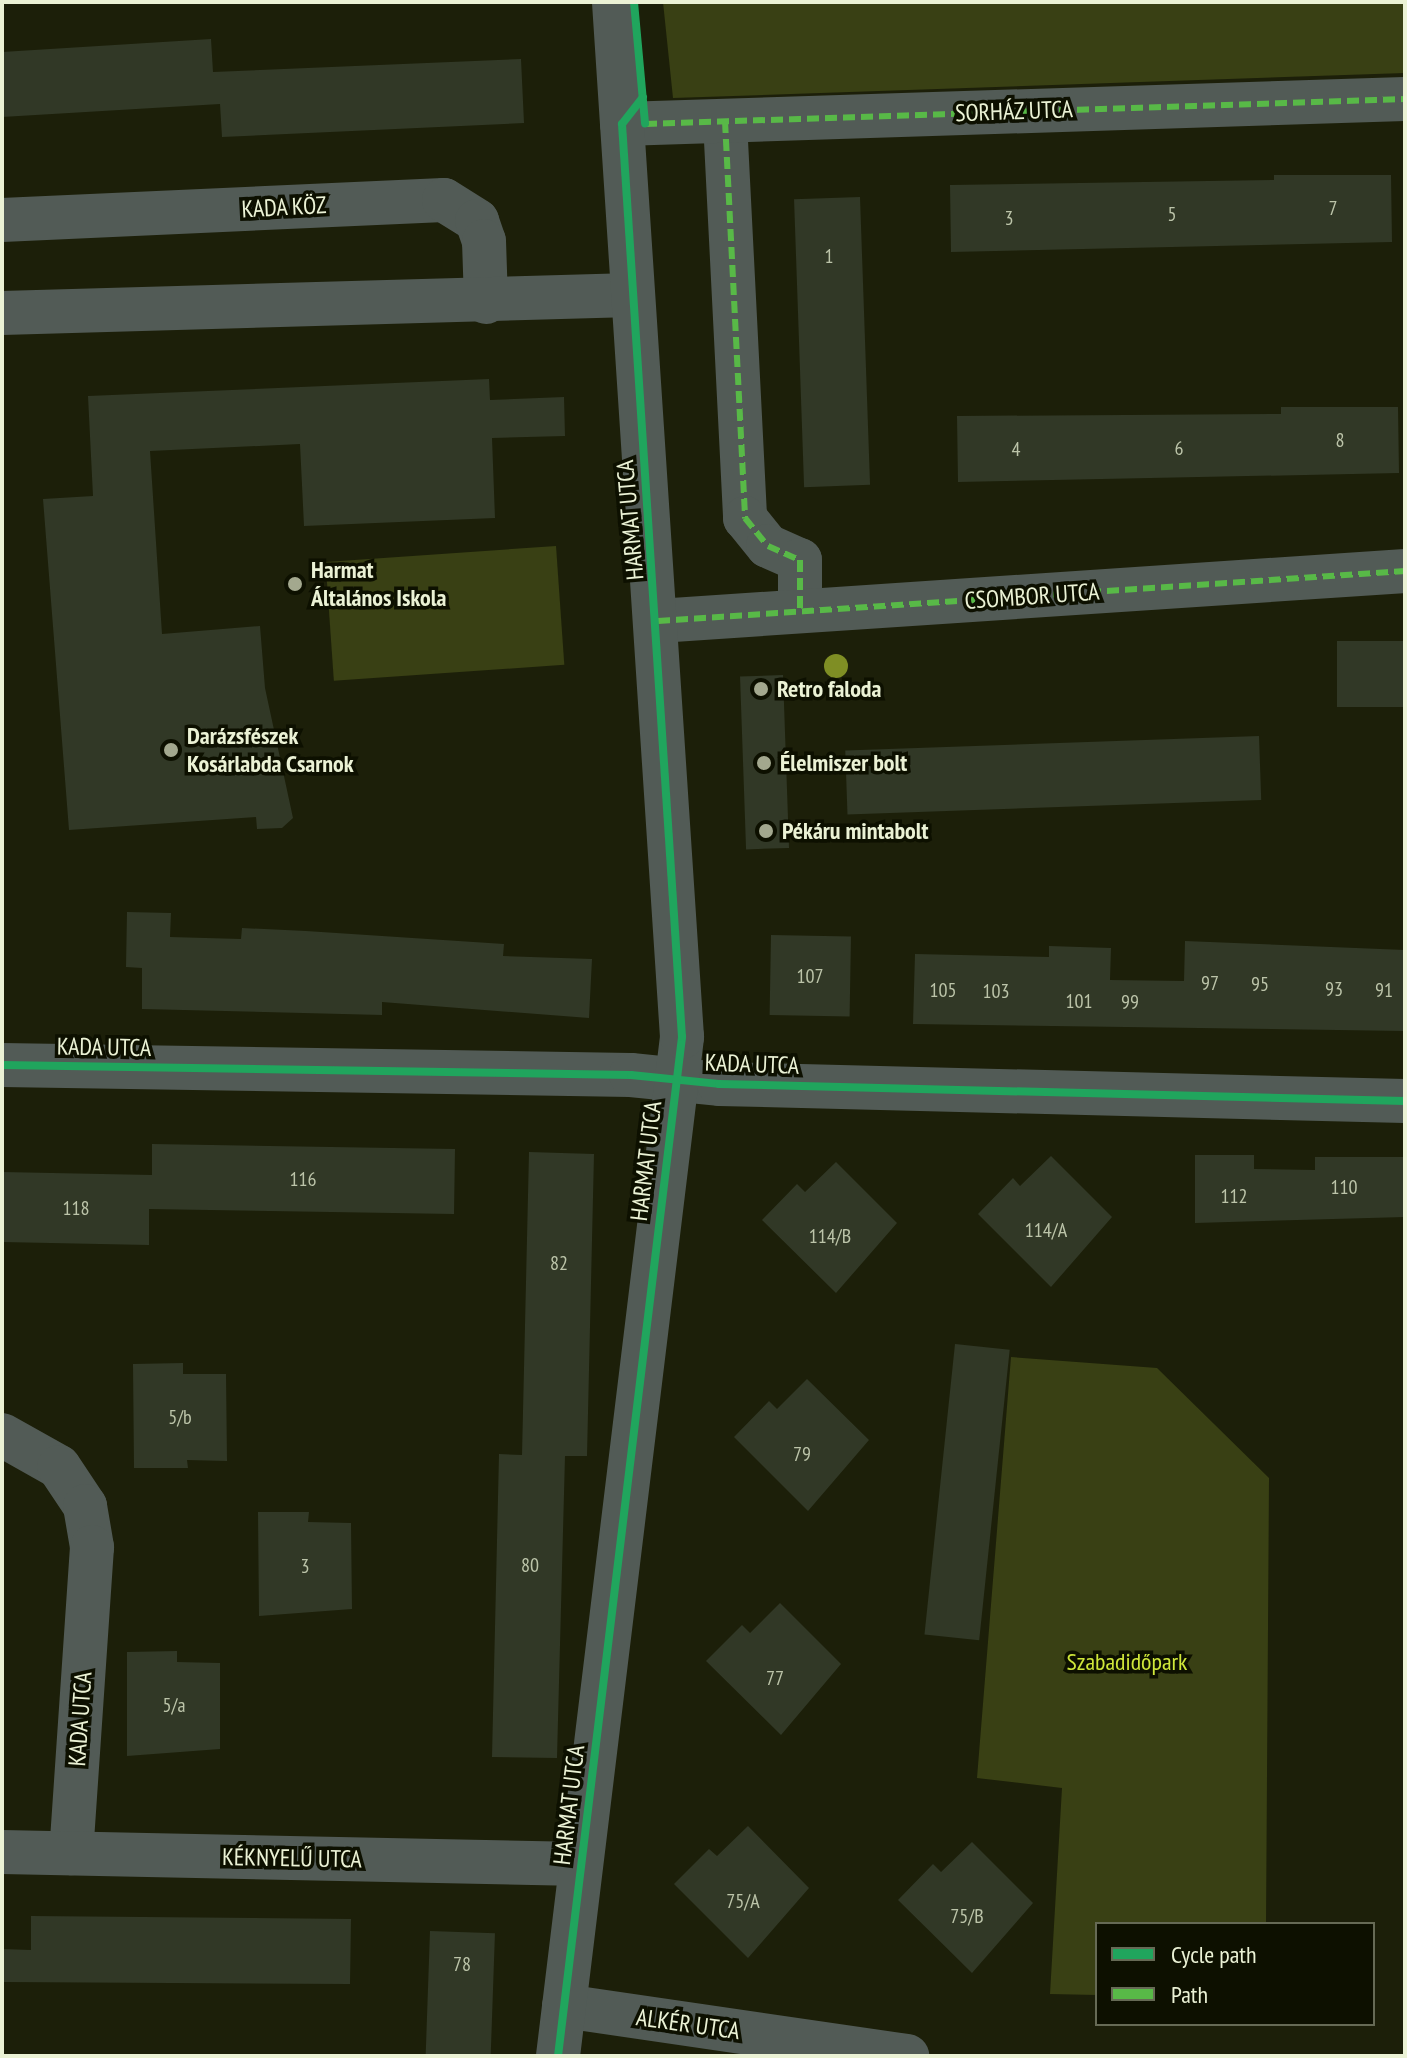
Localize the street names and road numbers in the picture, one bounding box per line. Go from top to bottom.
street label: SORHÁZ UTCA [954,95,1074,127]
street label: KADA KÖZ [240,190,328,224]
street label: HARMAT UTCA [610,458,650,582]
street label: CSOMBOR UTCA [964,577,1100,615]
street label: KADA UTCA [56,1032,152,1062]
street label: KADA UTCA [704,1048,800,1080]
street label: HARMAT UTCA [624,1099,668,1223]
street label: KADA UTCA [62,1670,98,1768]
street label: HARMAT UTCA [547,1743,591,1867]
street label: KÉKNYELŰ UTCA [222,1842,362,1874]
street label: ALKÉR UTCA [634,2002,742,2046]

